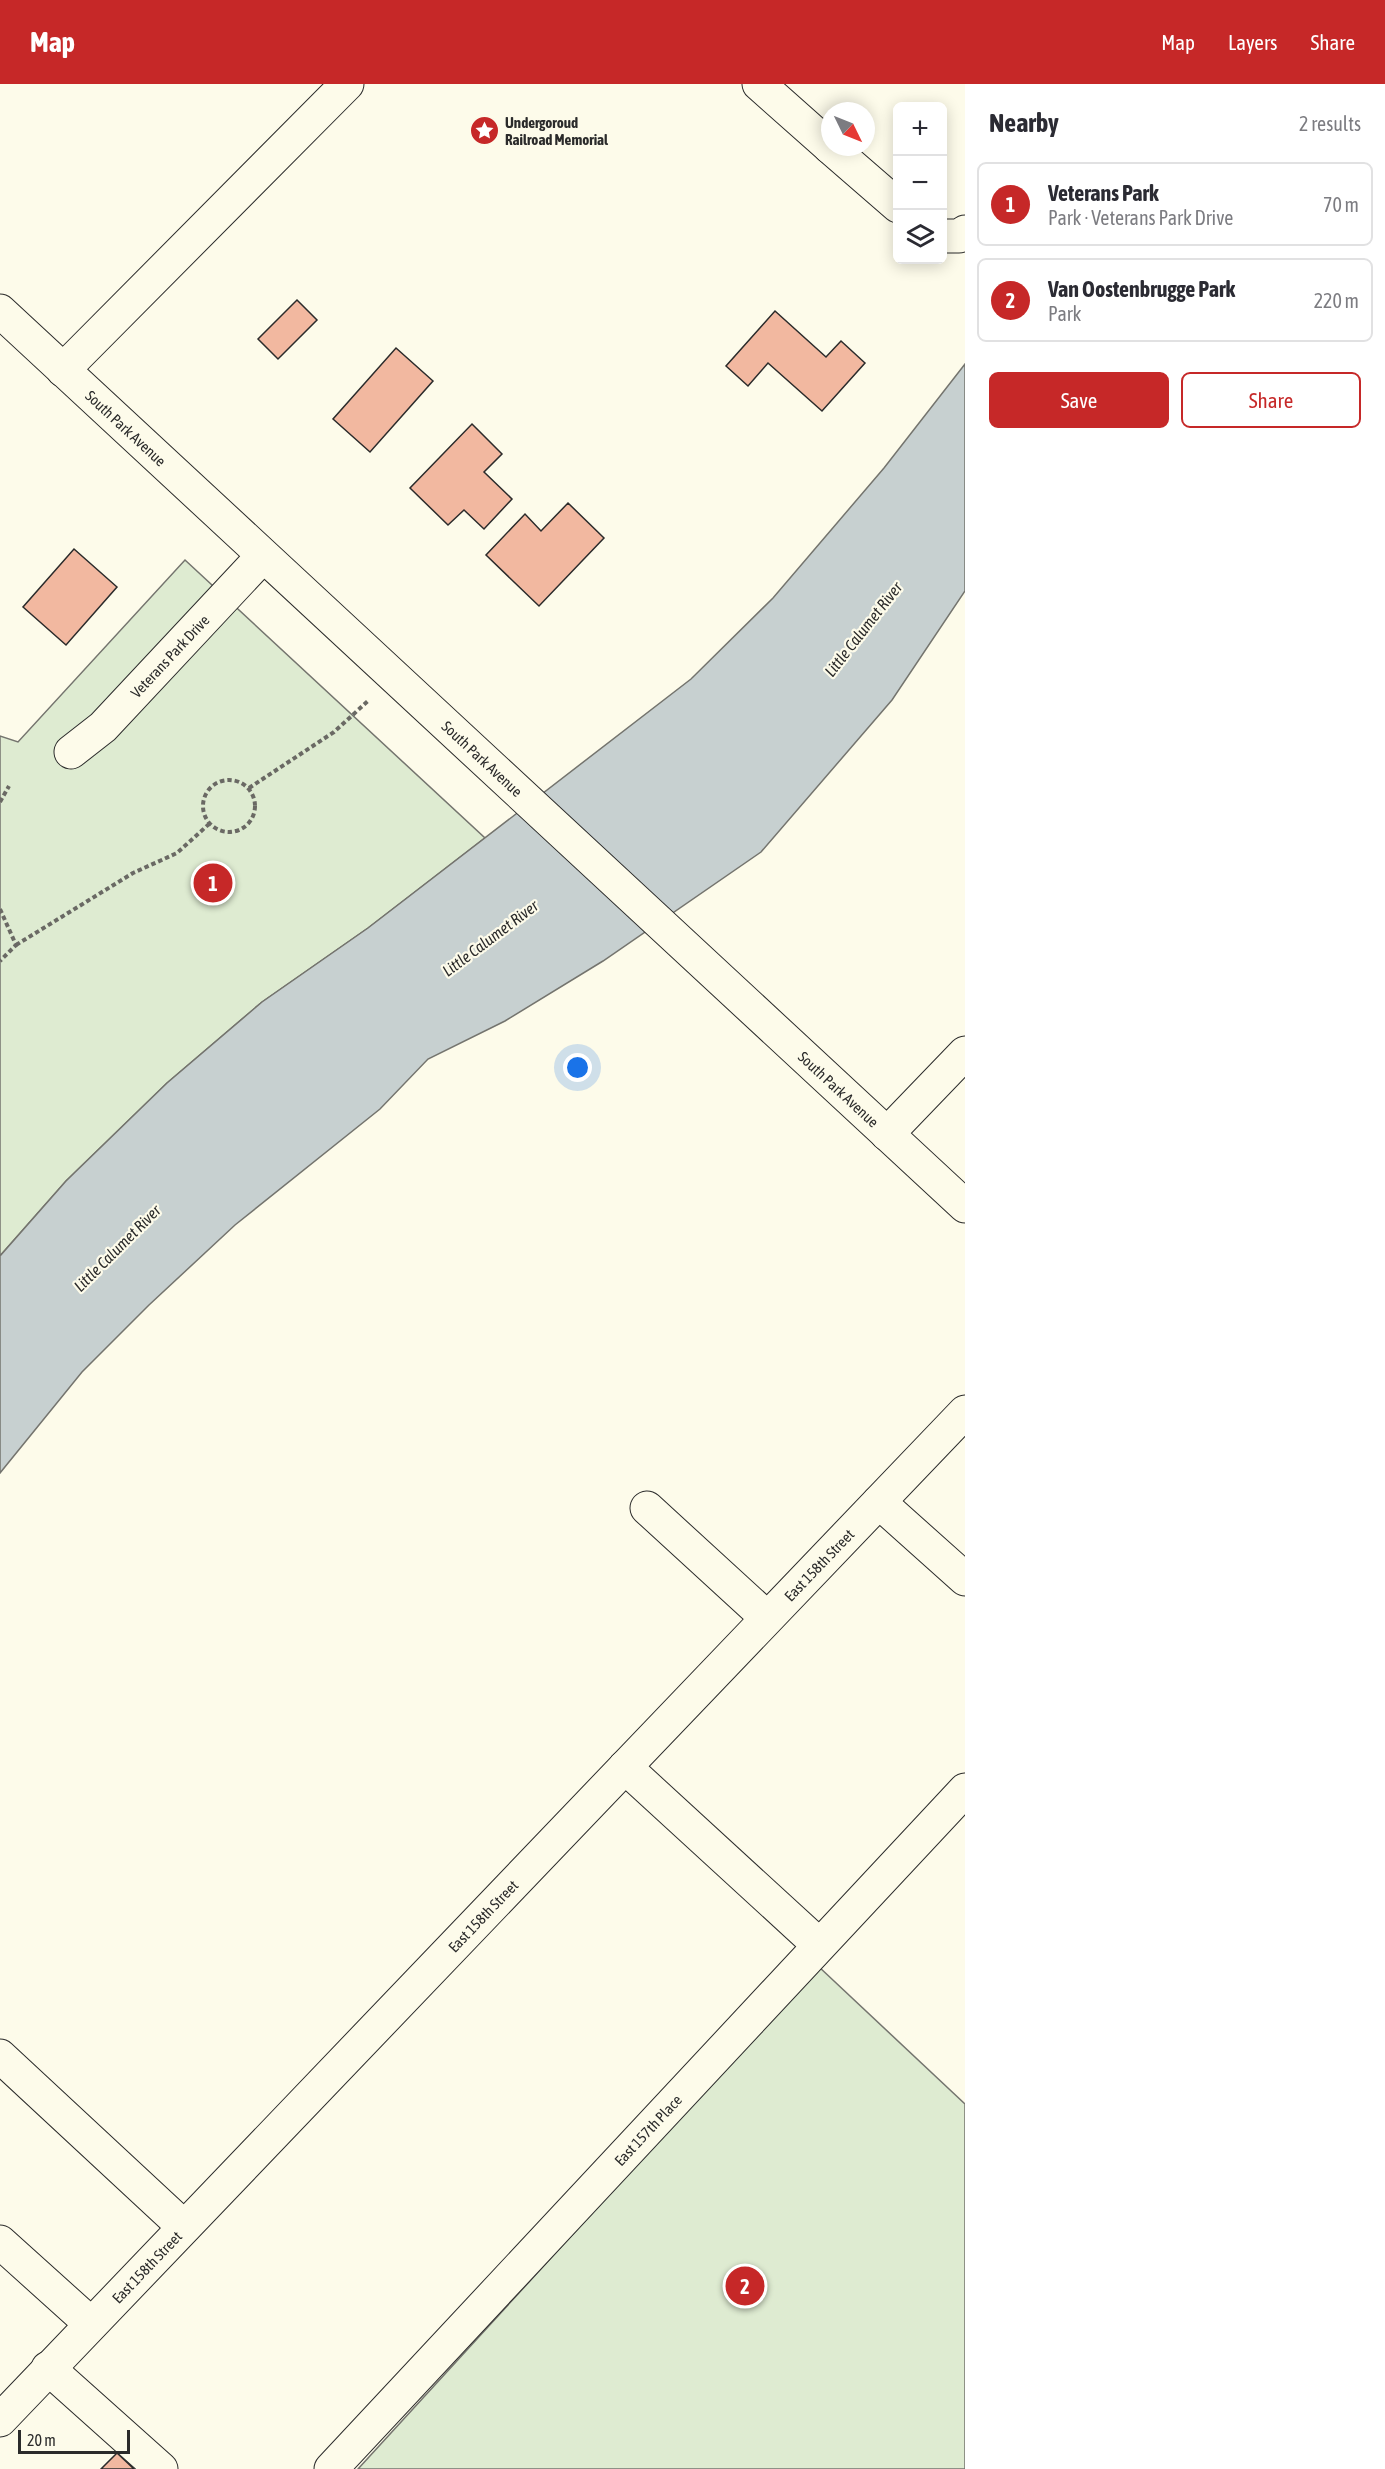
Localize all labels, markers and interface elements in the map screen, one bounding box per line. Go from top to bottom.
text: Map [30,26,75,58]
text: Map [1161,30,1195,54]
text: Layers [1228,30,1278,54]
text: Share [1311,30,1355,54]
north arrow [821,102,875,156]
map controls [893,102,947,264]
button: + [893,102,947,156]
text: Nearby [989,108,1059,138]
text: 2 results [1299,112,1361,135]
place label: Undergoroud Railroad Memorial [505,114,609,148]
place icon: Undergoroud Railroad Memorial [468,115,500,147]
button: − [893,156,947,210]
text: Veterans Park [1048,180,1159,206]
text: 1 [1006,193,1015,216]
text: 70 m [1323,193,1359,216]
text: Park · Veterans Park Drive [1048,206,1233,229]
button: layers [893,210,947,264]
text: Van Oostenbrugge Park [1048,276,1235,302]
text: 2 [1006,289,1015,312]
text: 220 m [1314,289,1359,312]
text: Park [1048,302,1081,325]
button: Save [989,372,1169,428]
button: Share [1181,372,1361,428]
street label: South Park Avenue [83,387,170,469]
water label: Little Calumet River [821,577,906,680]
street label: Veterans Park Drive [127,611,212,701]
street label: South Park Avenue [439,717,526,800]
pin: 1 [194,860,232,906]
water label: Little Calumet River [439,895,542,980]
street label: South Park Avenue [795,1048,882,1130]
your location [563,1053,592,1082]
water label: Little Calumet River [70,1200,165,1295]
street label: East 158th Street [781,1525,857,1604]
street label: East 158th Street [444,1876,521,1955]
street label: East 157th Place [611,2091,685,2169]
street label: East 158th Street [108,2227,185,2306]
pin: 2 [726,2264,764,2308]
scale bar [18,2427,130,2454]
text: 20 m [27,2431,56,2449]

